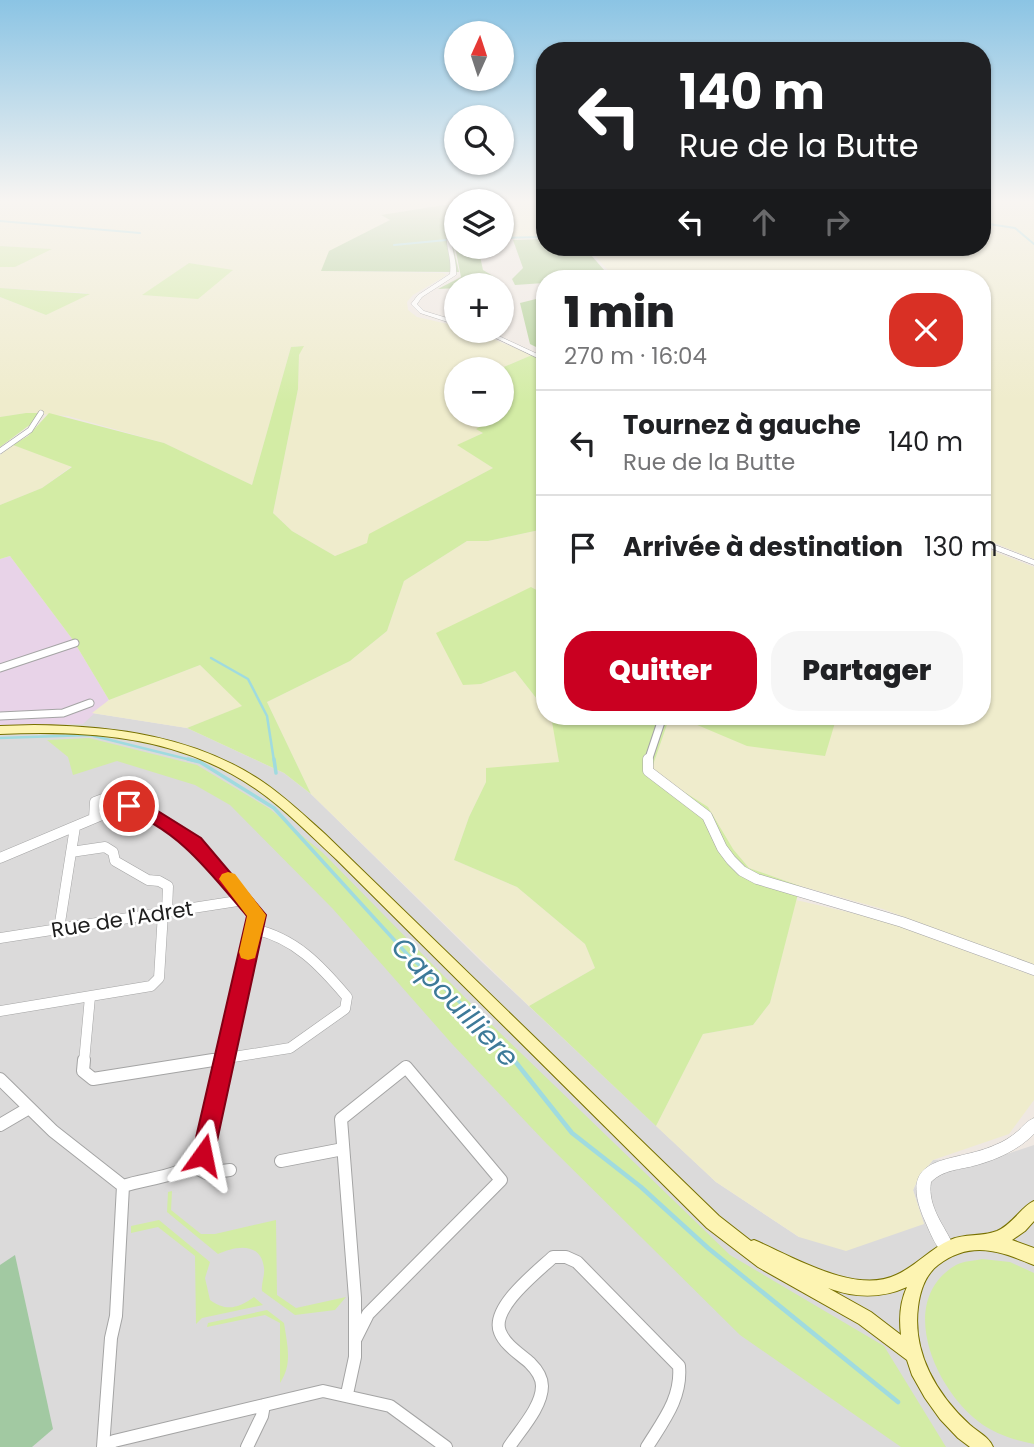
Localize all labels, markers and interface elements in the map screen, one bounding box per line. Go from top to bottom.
north arrow [444,21,514,91]
map controls [444,21,514,427]
text: 140 m [679,58,825,126]
icon: left [564,70,655,161]
button: search [444,105,514,175]
text: Rue de la Butte [679,123,919,168]
button: layers [444,189,514,259]
icon: left [672,203,710,241]
icon: ahead [745,203,783,241]
icon: right [818,203,856,241]
button: + [444,273,514,343]
text: 1 min [564,283,675,342]
button: close [889,293,963,367]
text: 270 m · 16:04 [564,340,707,372]
button: − [444,357,514,427]
text: Tournez à gauche [623,407,861,443]
icon: left [564,424,602,462]
text: 140 m [888,424,963,460]
text: Rue de la Butte [623,446,795,478]
icon: arrive [564,529,602,567]
text: Arrivée à destination [623,529,903,565]
text: 130 m [924,529,998,565]
button: Quitter [564,631,757,711]
button: Partager [771,631,963,711]
pin [99,776,159,836]
icon: arrive [110,787,148,825]
street label: Rue de l'Adret [49,893,195,945]
water label: Capouilliere [383,928,527,1076]
position arrow [166,1118,240,1192]

